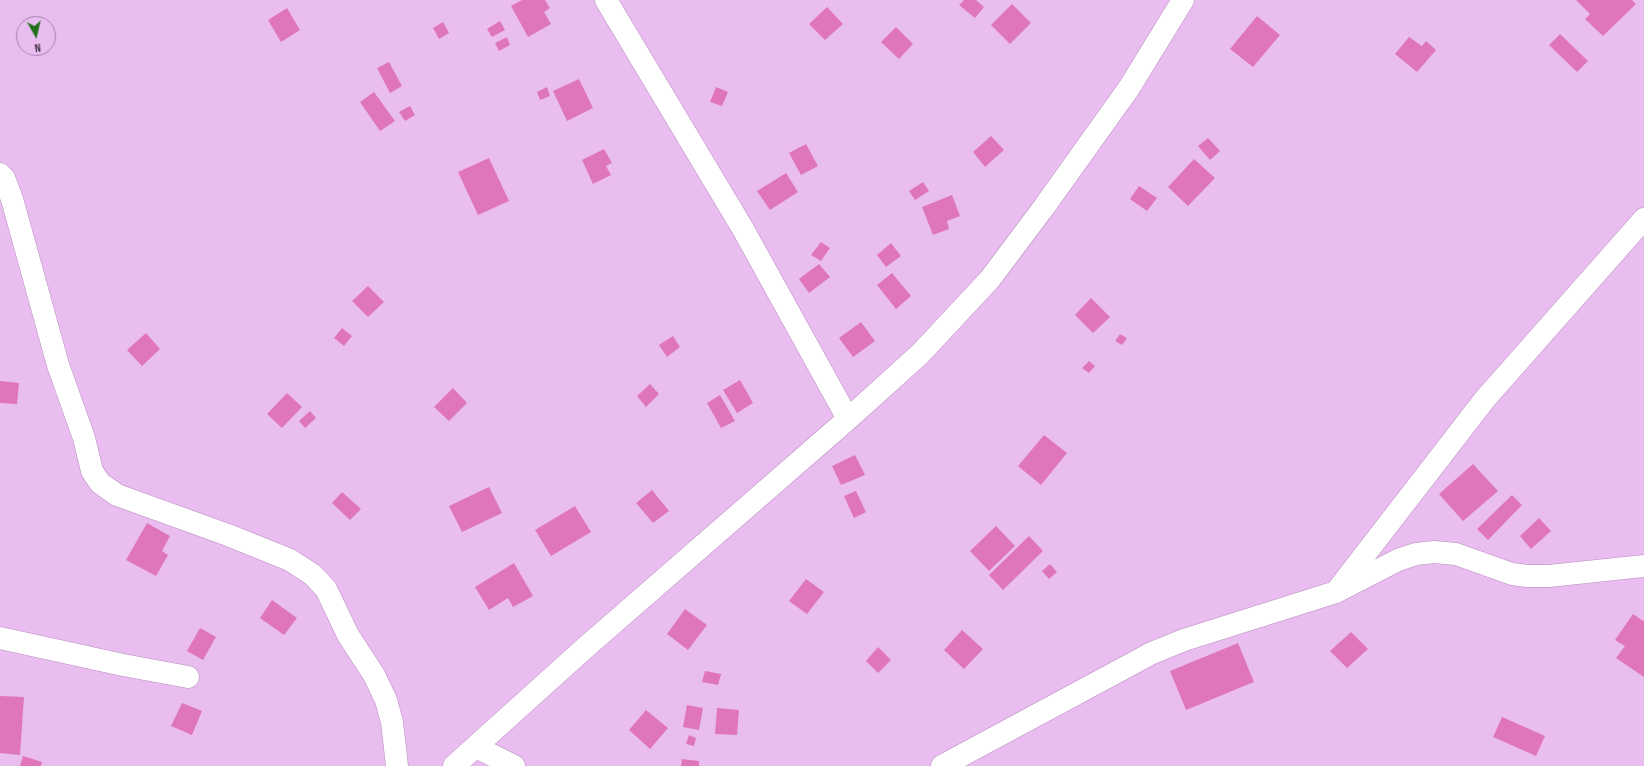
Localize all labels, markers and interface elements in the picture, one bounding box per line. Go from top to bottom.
north arrow [16,16,56,56]
text: N [34,41,41,54]

